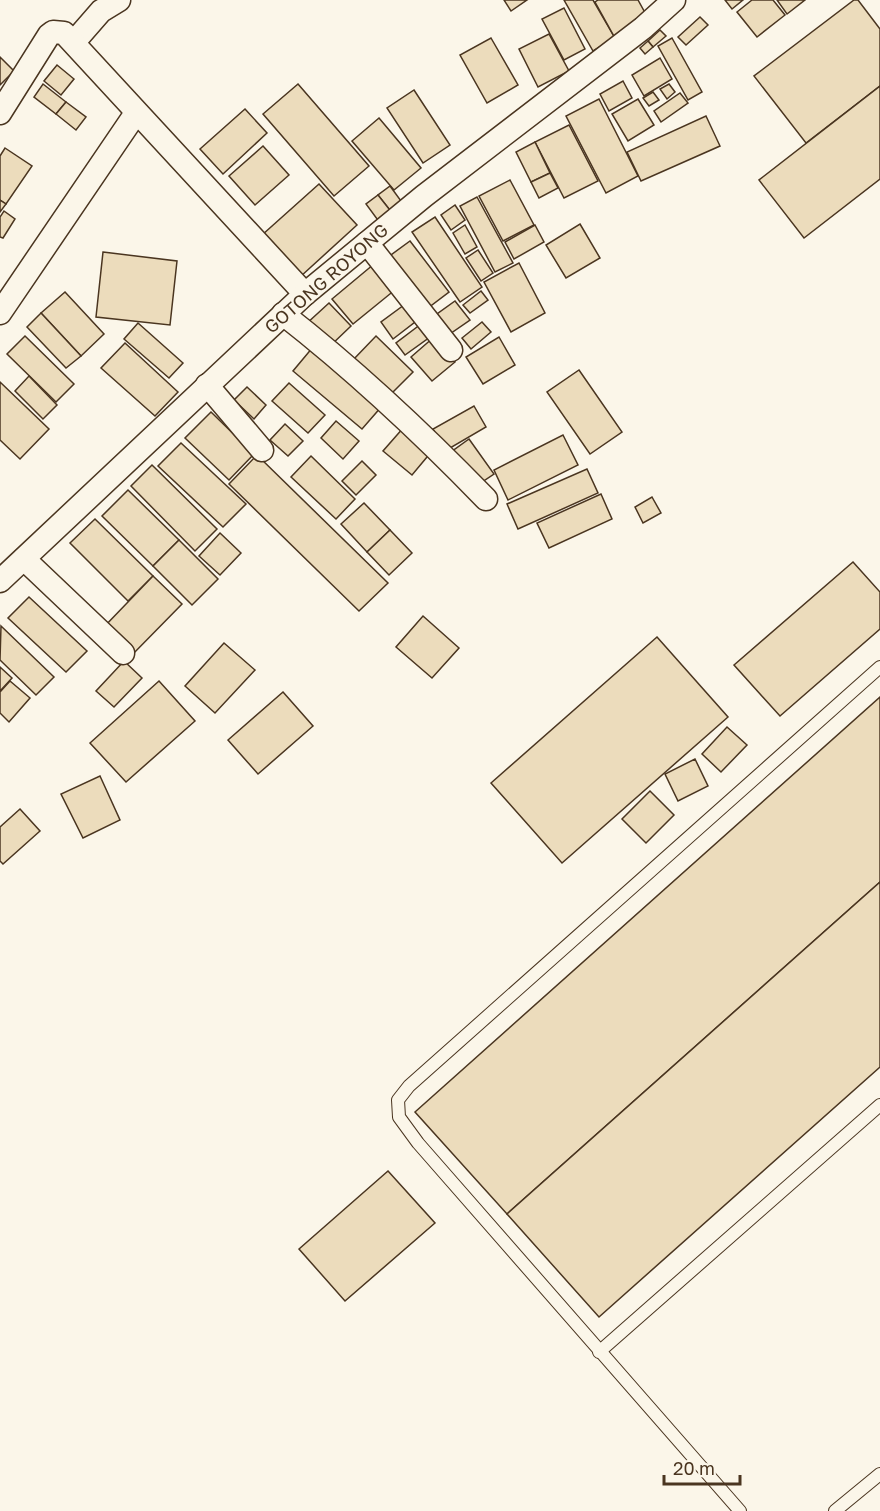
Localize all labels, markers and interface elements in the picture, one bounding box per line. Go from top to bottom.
street label: GOTONG ROYONG [260,218,392,338]
scale bar [664,1448,740,1486]
text: 20 m [673,1457,715,1479]

